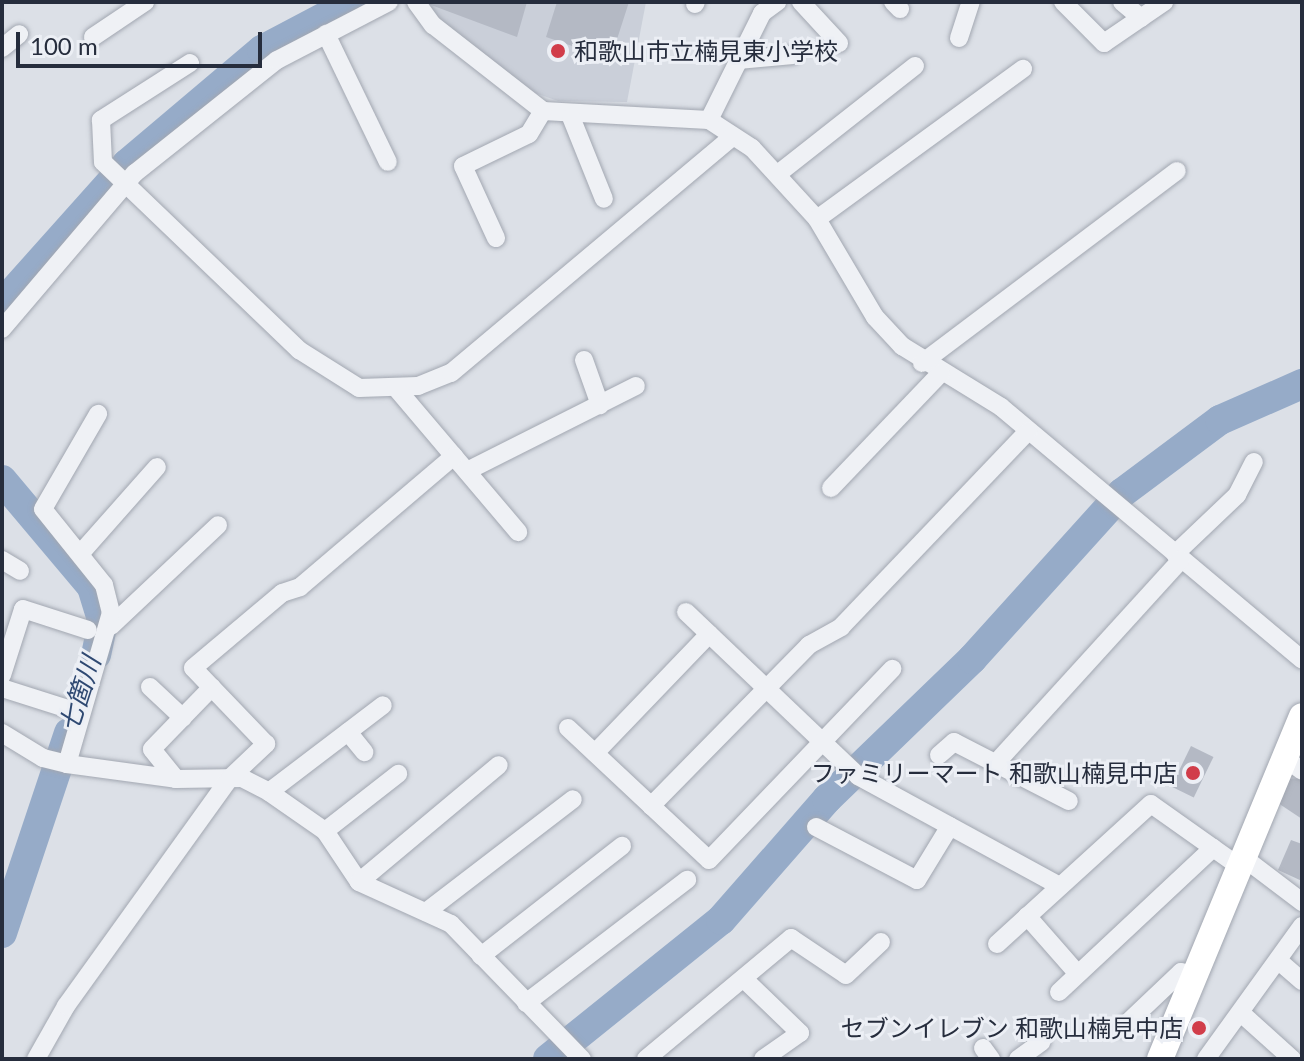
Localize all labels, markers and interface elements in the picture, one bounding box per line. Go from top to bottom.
scale bar [20,16,266,66]
text: 100 m [30,31,98,60]
place label: 和歌山市立楠見東小学校 [574,37,838,65]
marker: 和歌山市立楠見東小学校 [549,42,567,60]
water label: 七箇川 [53,652,107,736]
place label: ファミリーマート 和歌山楠見中店 [811,759,1177,787]
marker: ファミリーマート 和歌山楠見中店 [1184,764,1202,782]
place label: セブンイレブン 和歌山楠見中店 [841,1014,1183,1042]
marker: セブンイレブン 和歌山楠見中店 [1190,1019,1208,1037]

